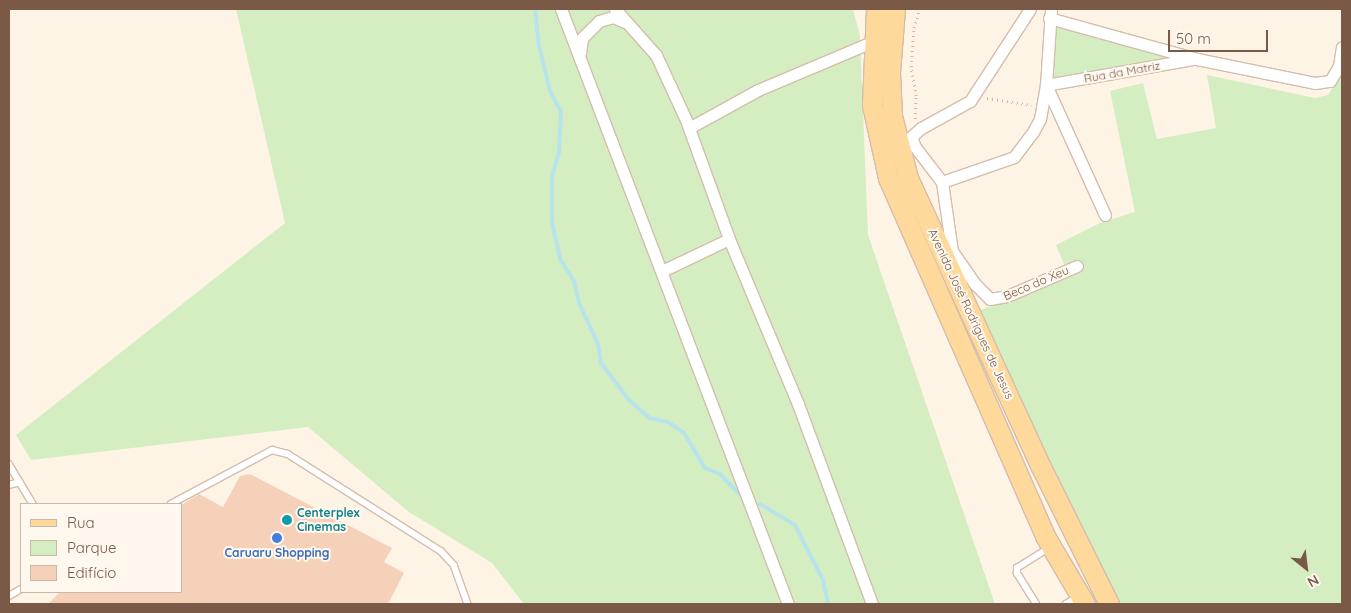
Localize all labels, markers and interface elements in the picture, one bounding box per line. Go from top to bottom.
scale bar [1171,20,1271,52]
text: 50 m [1176,29,1211,48]
street label: Rua da Matriz [1083,58,1161,86]
street label: Avenida José Rodrigues de Jesus [925,227,1017,401]
street label: Beco do Xeu [1001,263,1071,303]
legend [20,503,182,593]
place label: Centerplex Cinemas [297,506,359,534]
text: Rua [67,513,95,532]
marker: Centerplex Cinemas [281,514,293,526]
marker: Caruaru Shopping [271,532,283,544]
text: Parque [67,538,117,557]
north arrow [1281,543,1331,593]
place label: Caruaru Shopping [225,546,329,560]
text: Edifício [67,563,116,582]
text: N [1304,571,1322,591]

